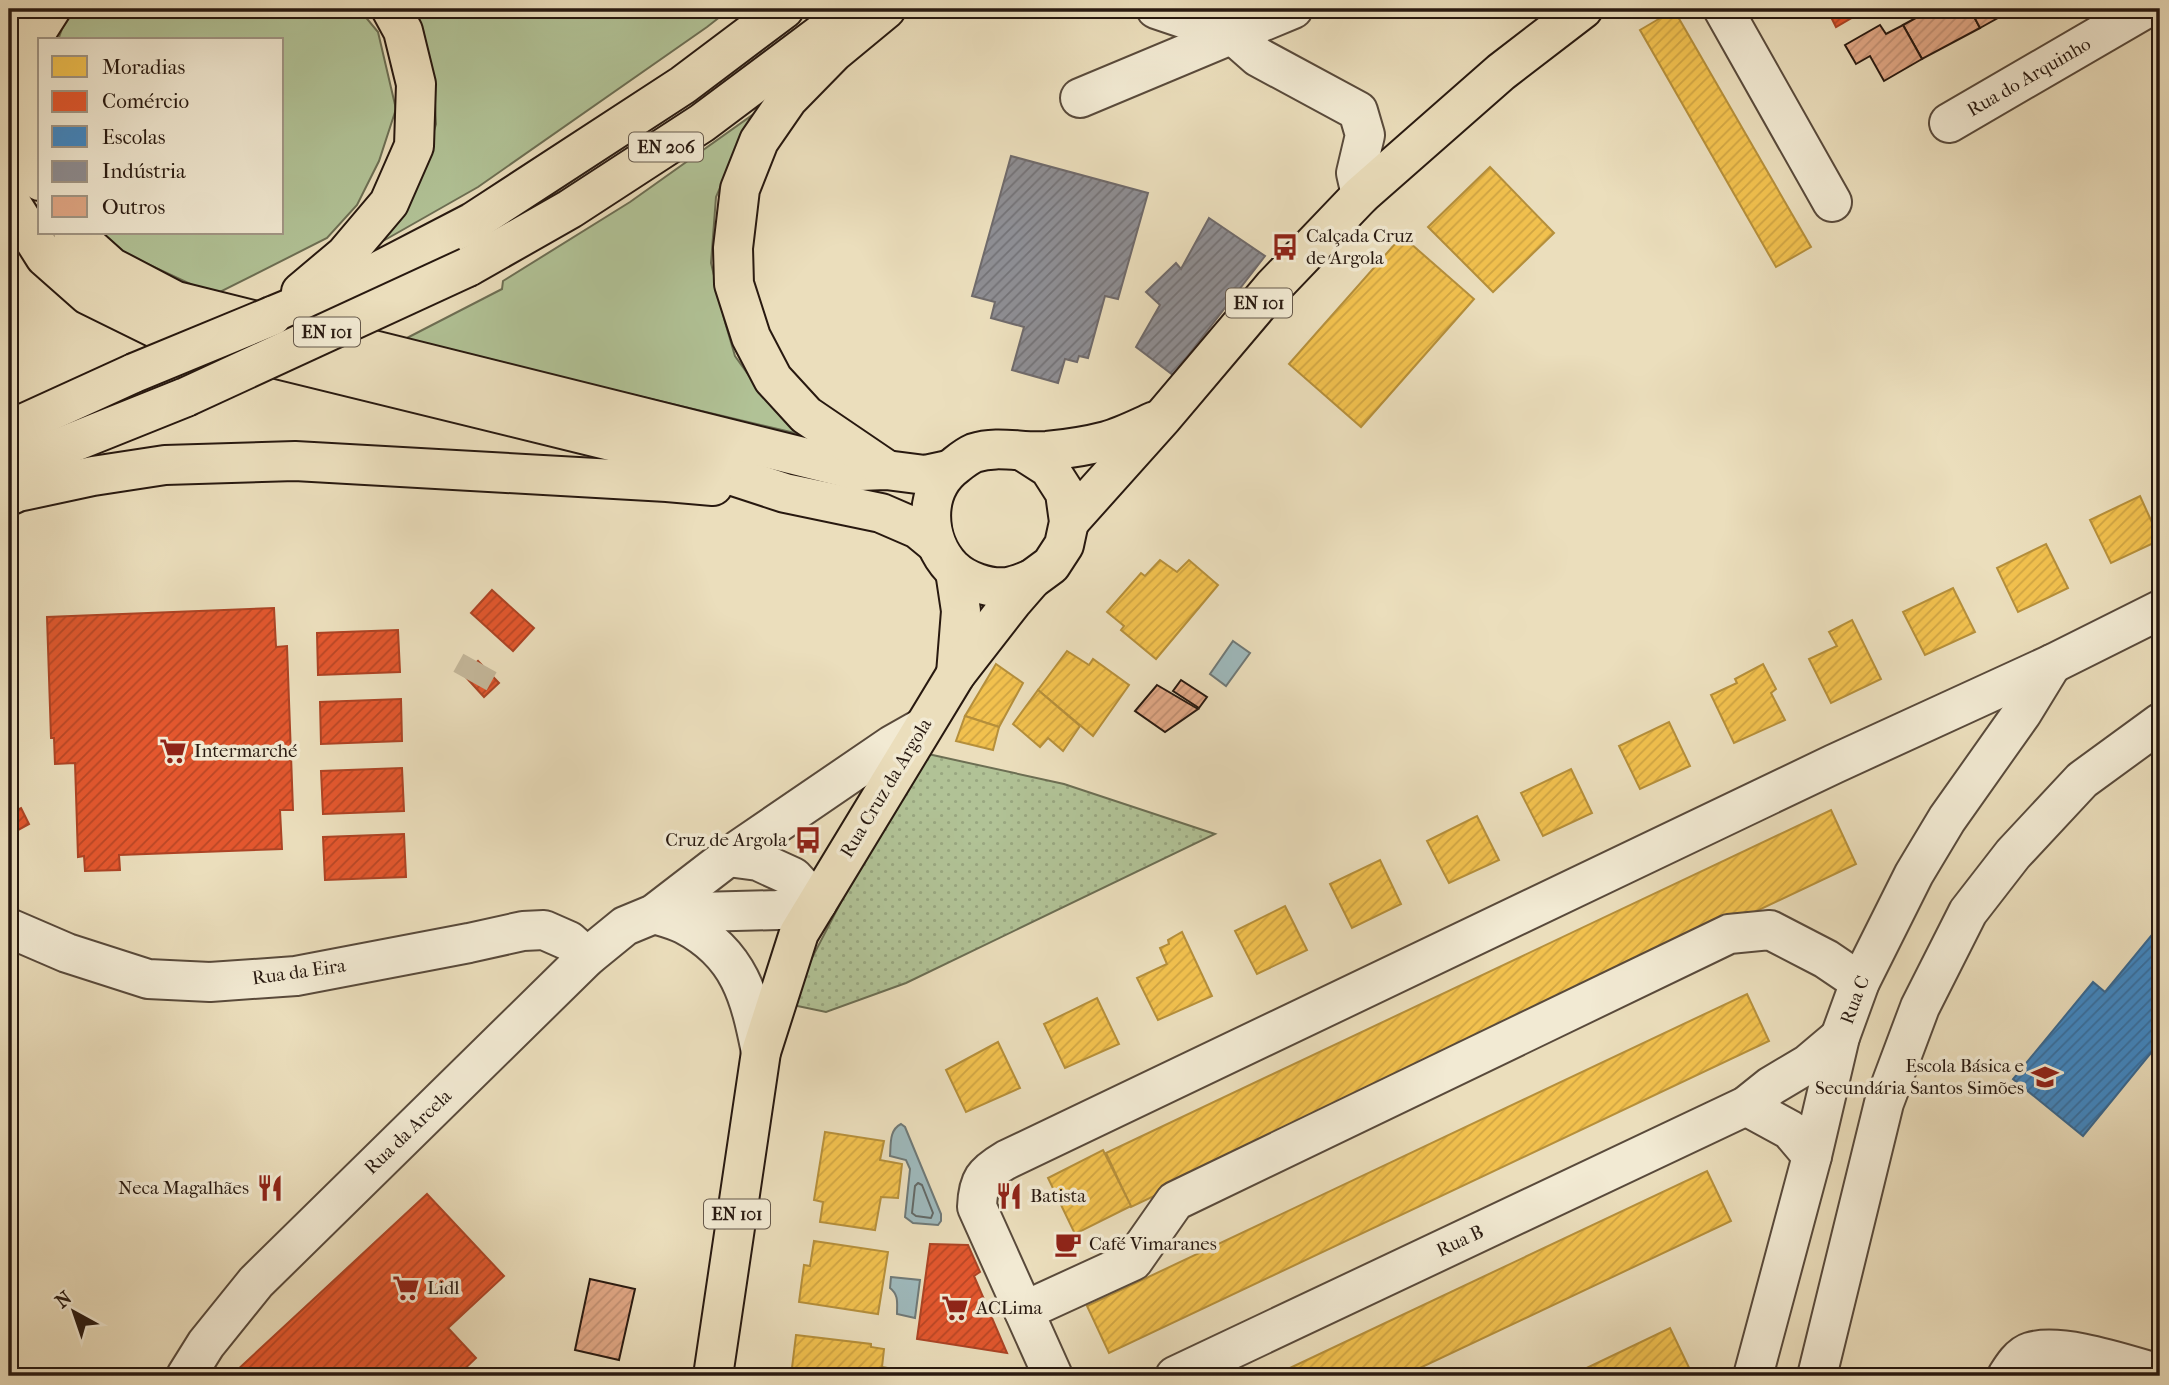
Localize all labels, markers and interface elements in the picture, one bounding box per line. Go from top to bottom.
street label: Rua do Arquinho [1963,33,2095,121]
legend [38,38,284,234]
text: Moradias [102,55,185,79]
text: Comércio [102,89,189,113]
text: Escolas [102,125,166,149]
road number: EN 206 [629,132,703,162]
text: Indústria [102,159,186,183]
text: Outros [102,195,165,219]
place label: Calçada Cruz de Argola [1306,225,1413,269]
bus stop icon: Calçada Cruz de Argola [1270,232,1300,262]
road number: EN 101 [1226,288,1292,318]
road number: EN 101 [294,318,360,346]
street label: Rua Cruz da Argola [836,714,936,862]
supermarket icon: Intermarché [158,736,188,766]
place label: Intermarché [194,740,297,762]
bus stop icon: Cruz de Argola [793,825,823,855]
place label: Cruz de Argola [665,829,787,851]
street label: Rua da Eira [251,955,347,989]
street label: Rua C [1836,973,1874,1027]
place label: Escola Básica e Secundária Santos Simões [1815,1055,2024,1099]
school or university icon: Escola Básica e Secundária Santos Simões [2030,1062,2060,1092]
street label: Rua da Arcela [360,1085,456,1179]
restaurant icon: Neca Magalhães [255,1173,285,1203]
place label: Neca Magalhães [118,1177,249,1199]
restaurant icon: Batista [994,1181,1024,1211]
place label: Batista [1030,1185,1086,1207]
road number: EN 101 [704,1199,770,1228]
street label: Rua B [1433,1221,1487,1261]
cafe icon: Café Vimaranes [1053,1229,1083,1259]
place label: Café Vimaranes [1089,1233,1217,1255]
supermarket icon: Lidl [391,1273,421,1303]
north arrow [38,1276,108,1346]
place label: Lidl [427,1277,460,1299]
text: N [51,1286,77,1313]
supermarket icon: ACLima [940,1293,970,1323]
place label: ACLima [975,1297,1043,1319]

